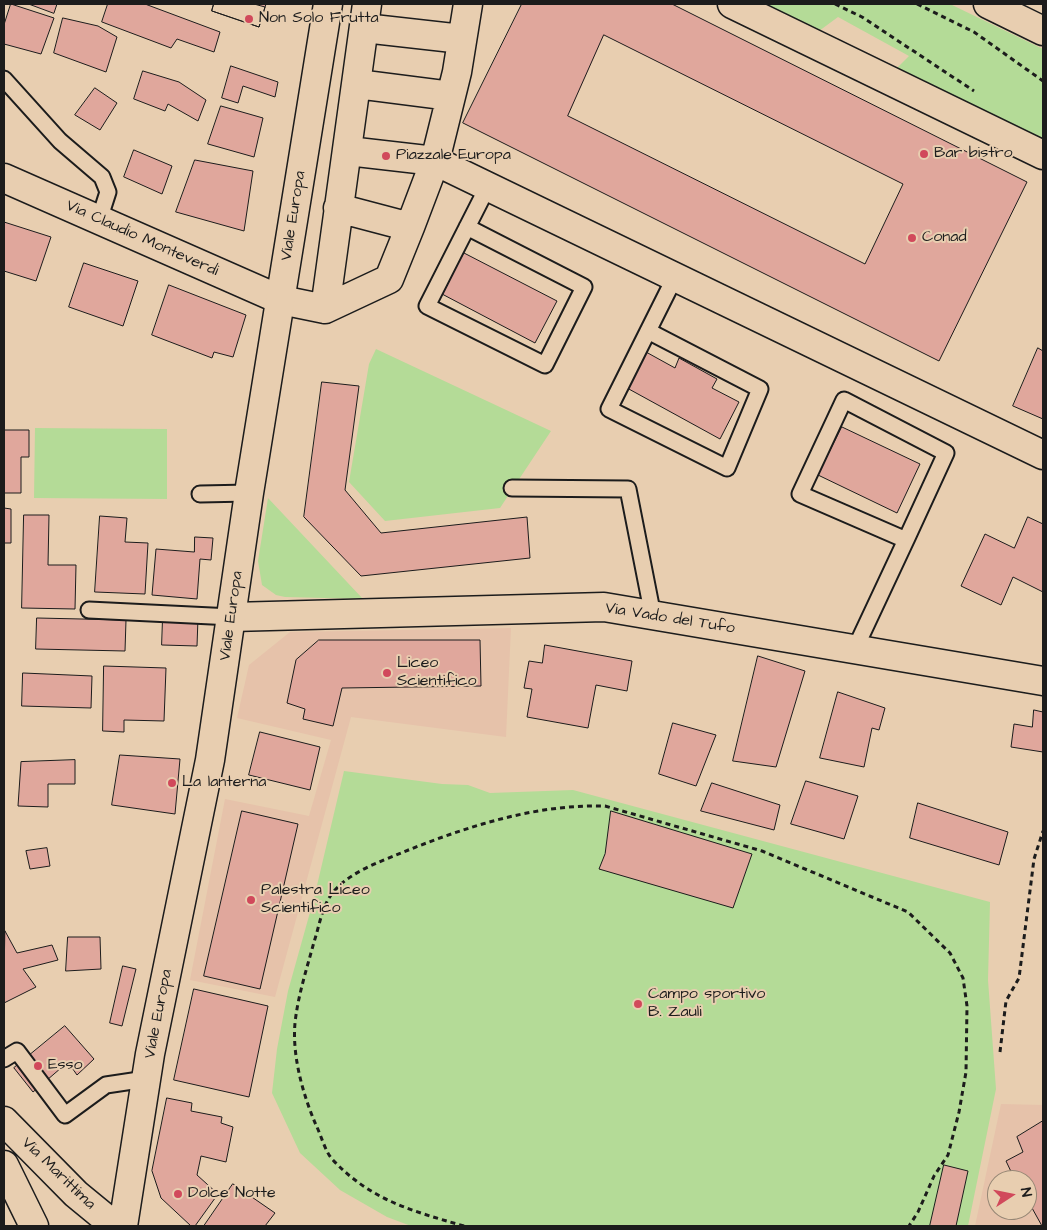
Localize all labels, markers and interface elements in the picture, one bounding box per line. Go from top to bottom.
place label: Non Solo Frutta [259,9,379,29]
marker: Non Solo Frutta [243,13,255,25]
place label: Bar bistro [934,144,1012,164]
place label: Piazzale Europa [396,146,511,166]
marker: Bar bistro [918,148,930,160]
marker: Piazzale Europa [380,150,392,162]
street label: Viale Europa [277,170,311,262]
street label: Via Claudio Monteverdi [63,197,221,281]
place label: Conad [922,228,967,248]
marker: Conad [906,232,918,244]
street label: Viale Europa [216,570,248,662]
street label: Via Vado del Tufo [604,599,736,639]
place label: Liceo Scientifico [397,654,476,692]
marker: Liceo Scientifico [381,667,393,679]
place label: La lanterna [182,773,266,793]
marker: La lanterna [166,777,178,789]
place label: Palestra Liceo Scientifico [261,881,370,919]
marker: Palestra Liceo Scientifico [245,894,257,906]
street label: Viale Europa [141,968,177,1060]
place label: Campo sportivo B. Zauli [648,985,765,1023]
marker: Campo sportivo B. Zauli [632,998,644,1010]
place label: Esso [48,1056,83,1076]
marker: Esso [32,1060,44,1072]
street label: Via Marittima [17,1134,99,1214]
north arrow [987,1170,1037,1220]
place label: Dolce Notte [188,1184,276,1204]
text: N [1015,1186,1036,1199]
marker: Dolce Notte [172,1188,184,1200]

